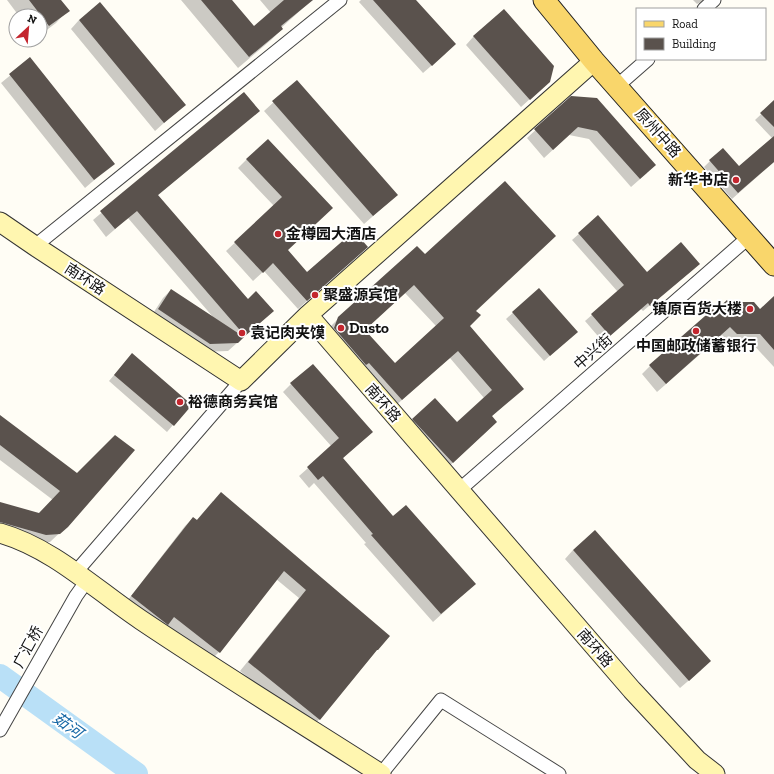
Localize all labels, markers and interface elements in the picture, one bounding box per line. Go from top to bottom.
north arrow [8,8,48,48]
legend [636,8,766,60]
text: N [26,12,39,27]
text: Road [672,17,698,31]
text: Building [672,37,716,51]
street label: 原州中路 [631,105,685,161]
place label: 新华书店 [668,171,728,189]
marker: 新华书店 [731,175,741,185]
place label: 金樽园大酒店 [286,225,376,243]
marker: 金樽园大酒店 [273,229,283,239]
street label: 南环路 [61,259,109,299]
place label: 聚盛源宾馆 [323,286,398,304]
marker: 聚盛源宾馆 [310,290,320,300]
place label: 镇原百货大楼 [652,300,742,318]
marker: 镇原百货大楼 [745,304,755,314]
place label: Dusto [349,319,389,337]
marker: Dusto [336,323,346,333]
place label: 袁记肉夹馍 [250,324,325,342]
marker: 中国邮政储蓄银行 [691,326,701,336]
marker: 袁记肉夹馍 [237,328,247,338]
street label: 中兴街 [570,330,616,374]
place label: 中国邮政储蓄银行 [636,337,756,355]
street label: 南环路 [361,380,405,426]
place label: 裕德商务宾馆 [188,393,278,411]
marker: 裕德商务宾馆 [175,397,185,407]
street label: 广汇桥 [9,623,47,671]
street label: 南环路 [573,625,617,671]
water label: 茹河 [49,708,89,744]

